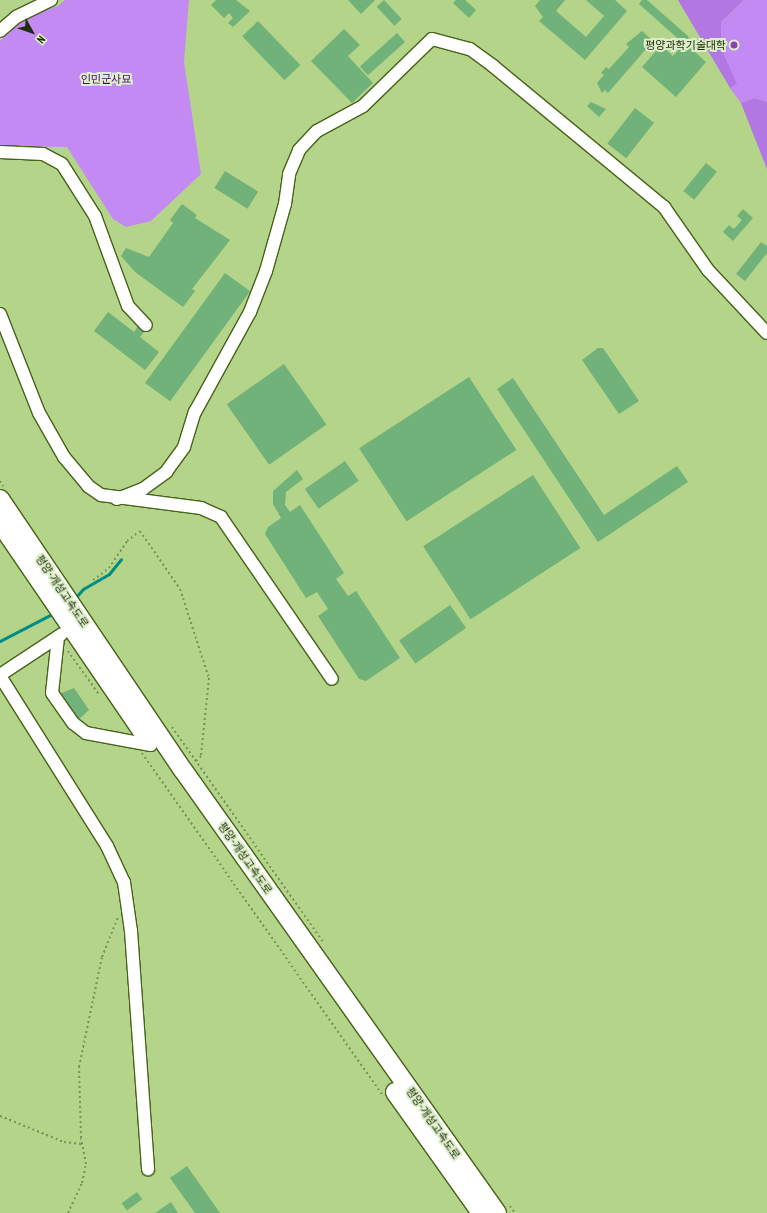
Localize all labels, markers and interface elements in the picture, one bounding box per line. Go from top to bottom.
north arrow [12,12,52,52]
text: N [34,33,48,46]
place label: 평양과학기술대학 [645,38,726,52]
marker: 평양과학기술대학 [729,40,739,50]
park label: 인민군사묘 [81,72,131,86]
street label: 평양-개성고속도로 [33,552,91,630]
street label: 평양-개성고속도로 [215,820,275,896]
street label: 평양-개성고속도로 [403,1085,463,1161]

